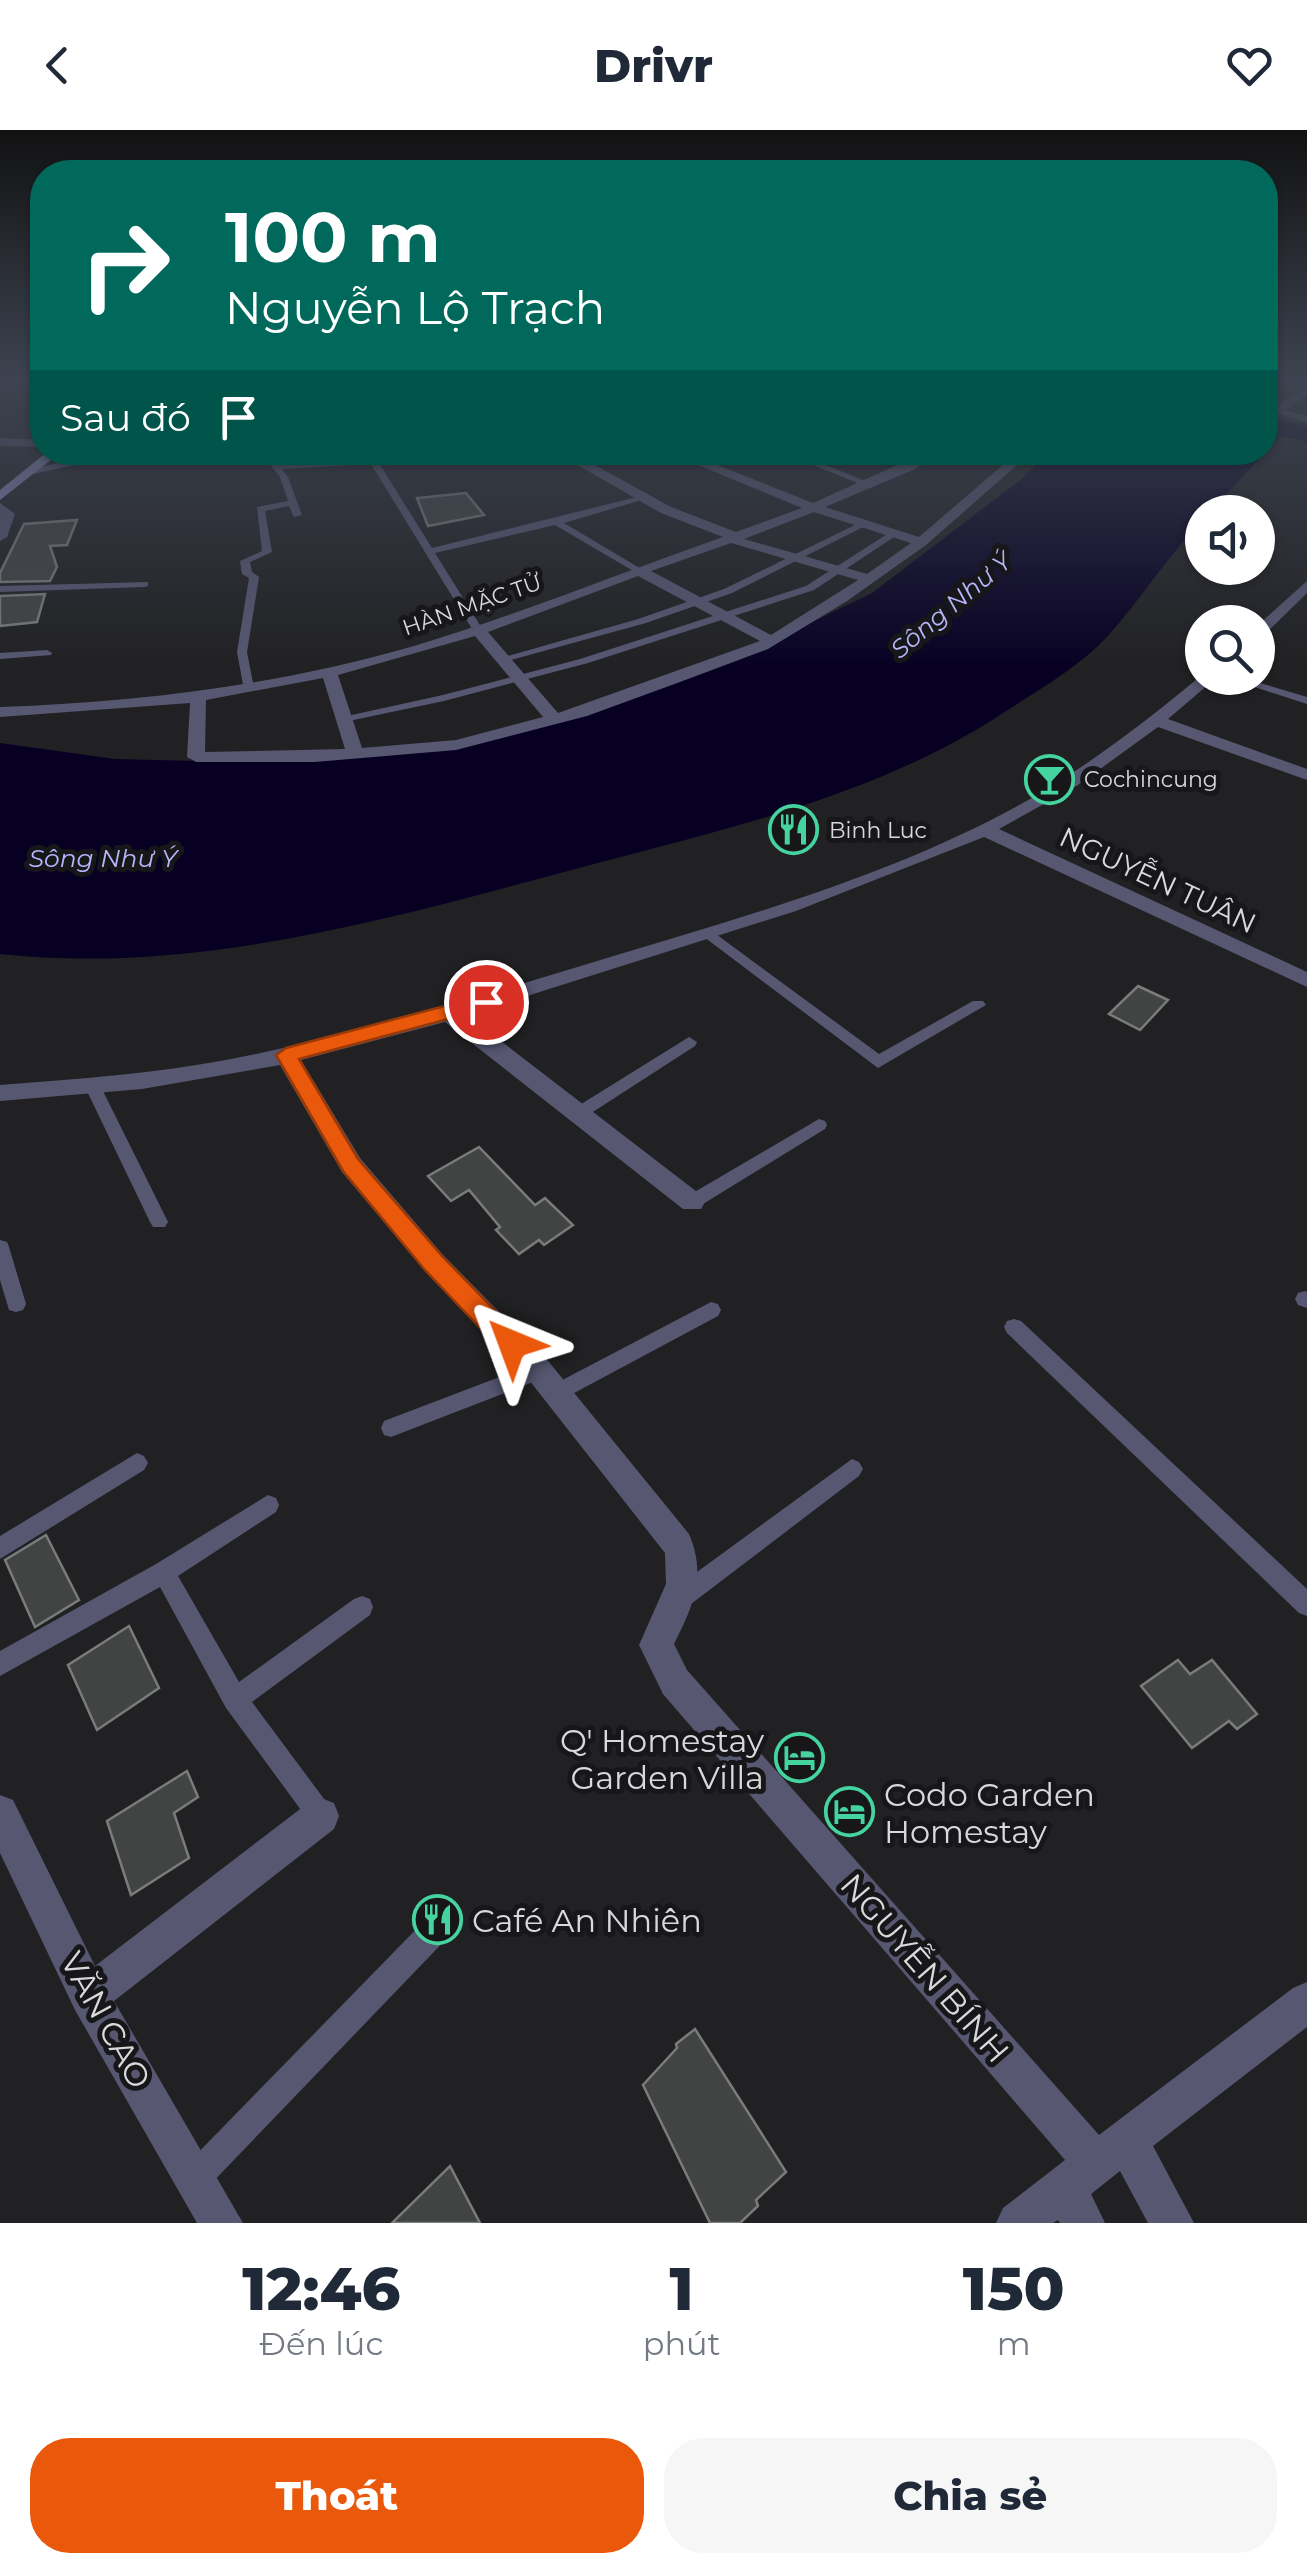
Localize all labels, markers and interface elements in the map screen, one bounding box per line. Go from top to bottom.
icon: back [30,38,85,93]
text: Drivr [594,38,713,93]
icon: heart [1222,38,1277,93]
text: 100 m [225,194,441,280]
icon: right [60,200,190,330]
text: Nguyễn Lộ Trạch [225,280,605,335]
icon: arrive [211,390,266,445]
text: Sau đó [60,394,191,441]
map controls [1185,495,1275,695]
button: sound [1185,495,1275,585]
water label: Sông Như Ý [884,544,1020,664]
street label: HÀN MẶC TỬ [399,568,545,641]
button: search [1185,605,1275,695]
bar icon: Cochincung [1023,753,1075,805]
place label: Cochincung [1084,766,1218,793]
restaurant icon: Binh Luc [768,804,820,856]
place label: Binh Luc [829,817,927,844]
street label: NGUYỄN TUÂN [1054,819,1262,940]
water label: Sông Như Ý [29,843,180,873]
pin [444,960,529,1045]
icon: arrive [459,975,514,1030]
position arrow [460,1292,564,1396]
place label: Q' Homestay Garden Villa [560,1721,765,1797]
hotel icon: Q' Homestay Garden Villa [773,1732,825,1784]
place label: Codo Garden Homestay [884,1775,1095,1851]
hotel icon: Codo Garden Homestay [823,1786,875,1838]
street label: NGUYỄN BÍNH [832,1865,1018,2070]
restaurant icon: Café An Nhiên [411,1894,463,1946]
place label: Café An Nhiên [472,1901,702,1940]
street label: VĂN CAO [53,1945,159,2095]
text: 12:46 [242,2252,400,2325]
text: 1 [669,2252,694,2325]
text: 150 [963,2252,1065,2325]
text: Đến lúc [259,2324,383,2363]
text: phút [643,2324,721,2363]
text: m [997,2324,1031,2363]
button: Thoát [30,2438,644,2553]
button: Chia sẻ [664,2438,1277,2553]

